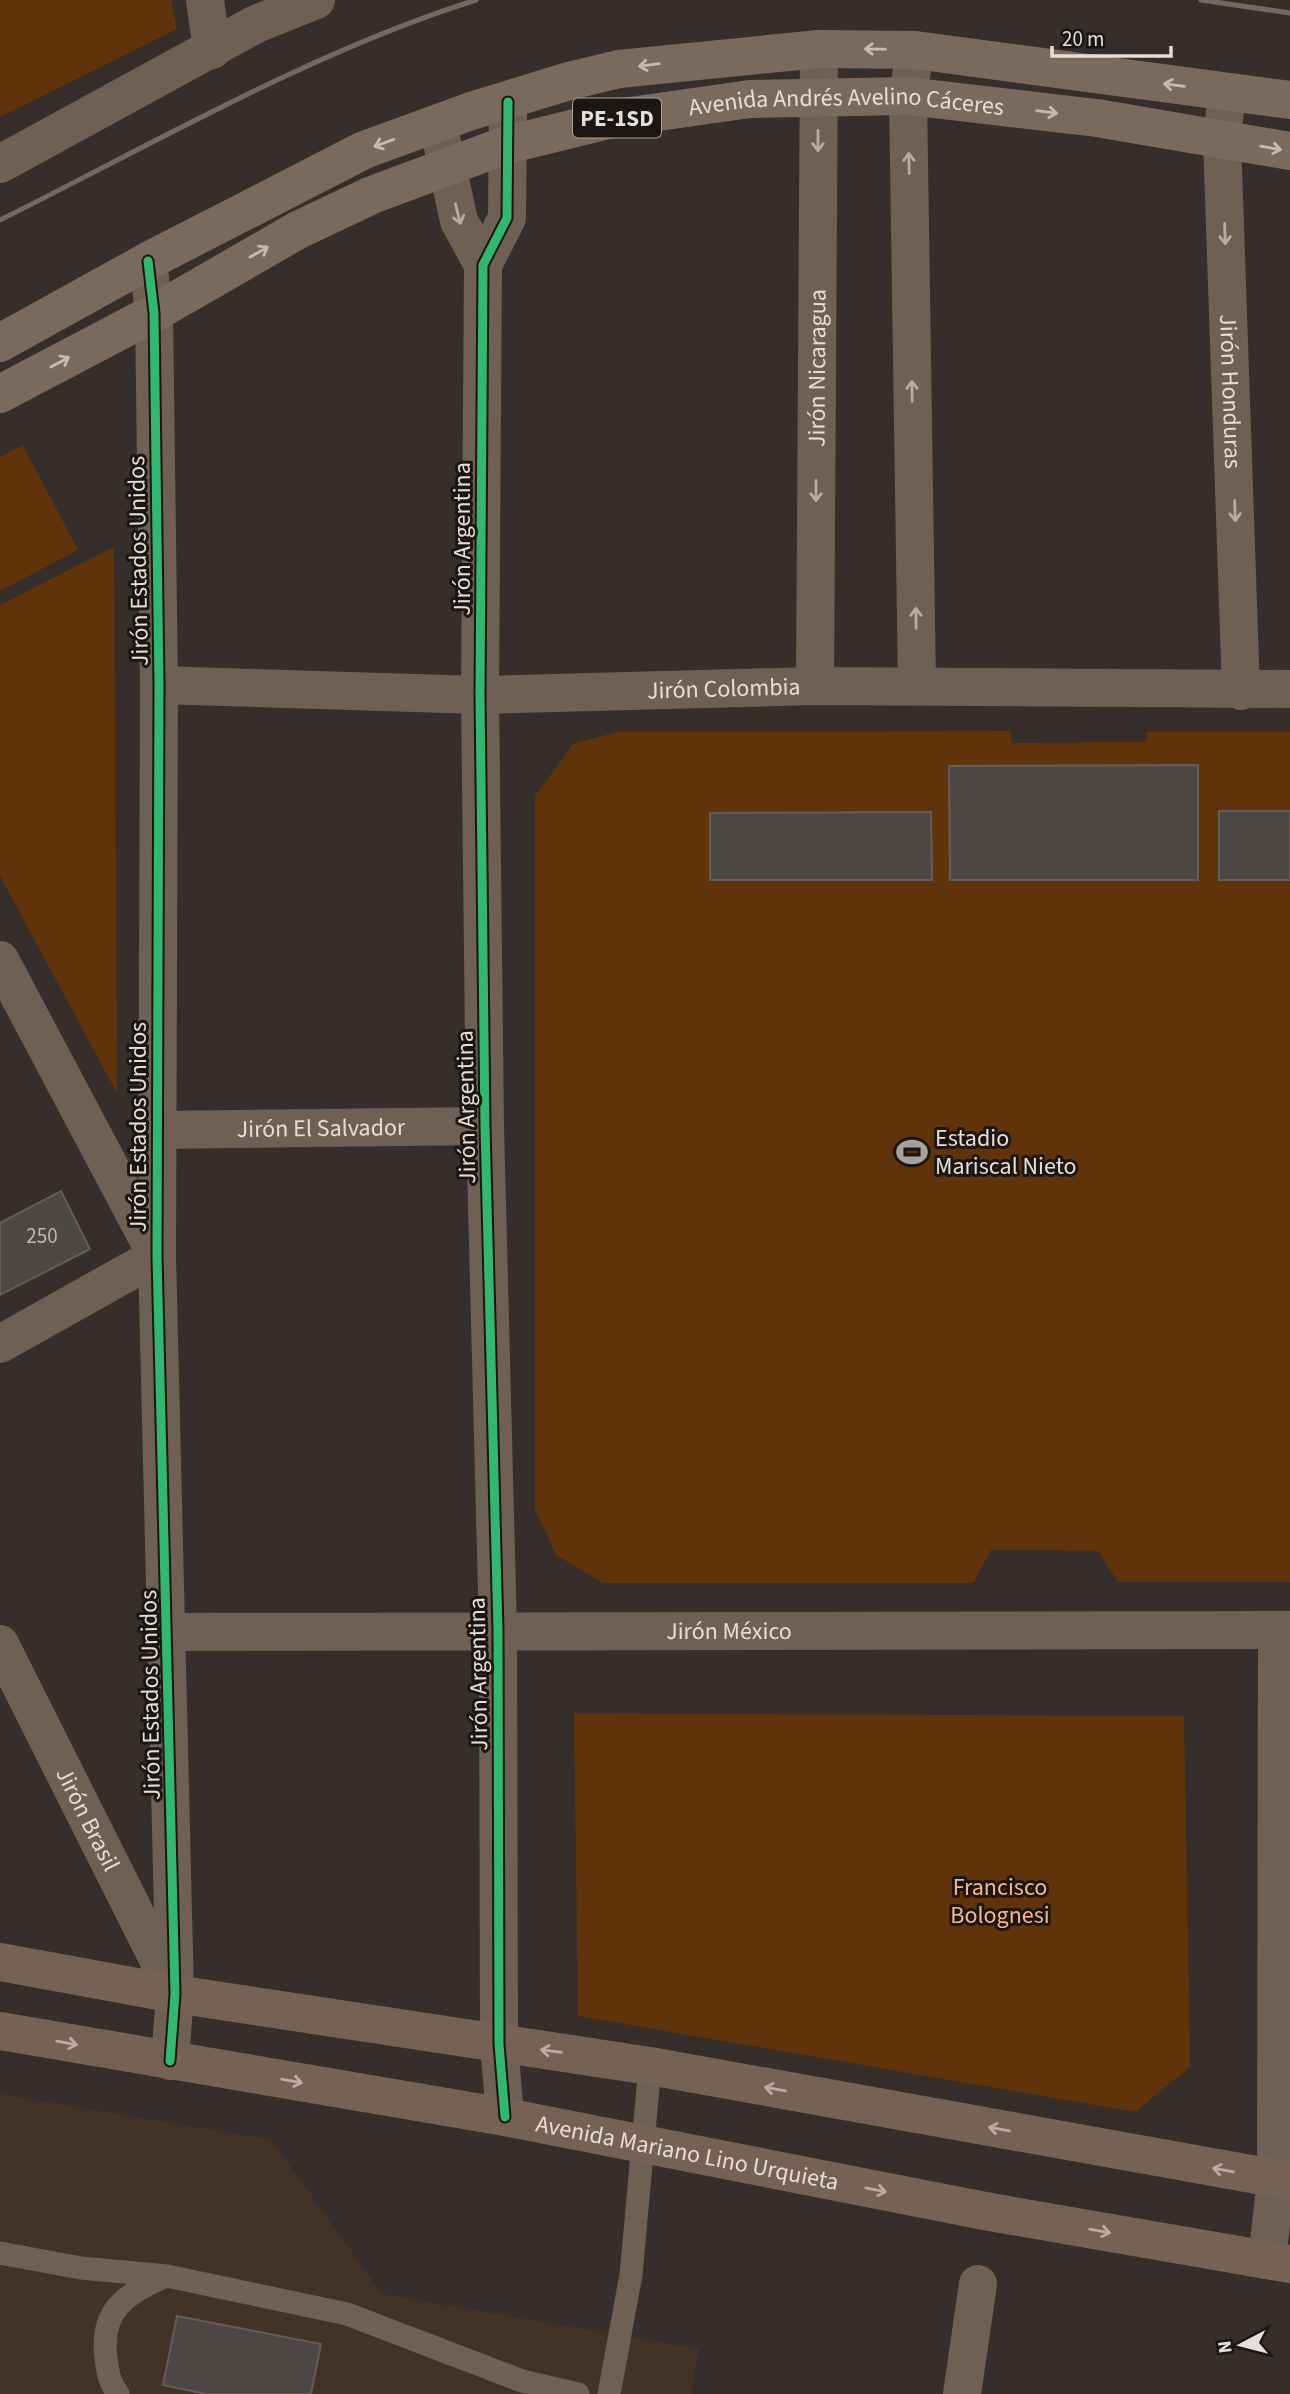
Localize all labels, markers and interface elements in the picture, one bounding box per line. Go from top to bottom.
scale bar [1052,14,1171,58]
text: 20 m [1062,24,1104,54]
one-way arrow [864,42,887,56]
one-way arrow [638,59,660,72]
one-way arrow [1163,78,1186,91]
street label: Avenida Andrés Avelino Cáceres [686,79,1006,126]
road number: PE-1SD [573,99,661,138]
one-way arrow [1035,105,1057,118]
one-way arrow [811,130,825,153]
one-way arrow [373,138,395,150]
one-way arrow [1259,142,1282,155]
one-way arrow [902,152,916,175]
one-way arrow [452,202,465,225]
one-way arrow [1218,223,1232,246]
one-way arrow [249,245,269,259]
street label: Jirón Nicaragua [800,289,835,447]
street label: Jirón Honduras [1210,314,1250,469]
one-way arrow [50,355,70,369]
one-way arrow [906,380,919,403]
street label: Jirón Estados Unidos [119,456,158,666]
street label: Jirón Argentina [445,462,480,616]
one-way arrow [809,480,823,503]
one-way arrow [1228,499,1241,522]
one-way arrow [909,607,923,630]
street label: Jirón Colombia [647,669,801,709]
street label: Jirón Estados Unidos [121,1022,156,1232]
street label: Jirón Argentina [448,1030,485,1184]
street label: Jirón El Salvador [236,1110,406,1147]
place label: Estadio Mariscal Nieto [935,1121,1076,1184]
sports icon: Estadio Mariscal Nieto [895,1135,929,1169]
house number: 250 [26,1221,58,1251]
street label: Jirón Estados Unidos [131,1590,170,1800]
street label: Jirón Argentina [460,1597,497,1751]
street label: Jirón México [666,1614,792,1649]
street label: Jirón Brasil [47,1761,128,1878]
park label: Francisco Bolognesi [950,1870,1050,1933]
one-way arrow [55,2037,78,2050]
one-way arrow [540,2045,563,2058]
one-way arrow [280,2075,302,2088]
one-way arrow [764,2081,787,2095]
street label: Avenida Mariano Lino Urquieta [533,2106,842,2200]
one-way arrow [988,2122,1011,2135]
one-way arrow [1212,2162,1235,2176]
one-way arrow [864,2184,887,2197]
one-way arrow [1088,2225,1111,2238]
north arrow [1206,2310,1276,2380]
text: N [1211,2339,1240,2355]

